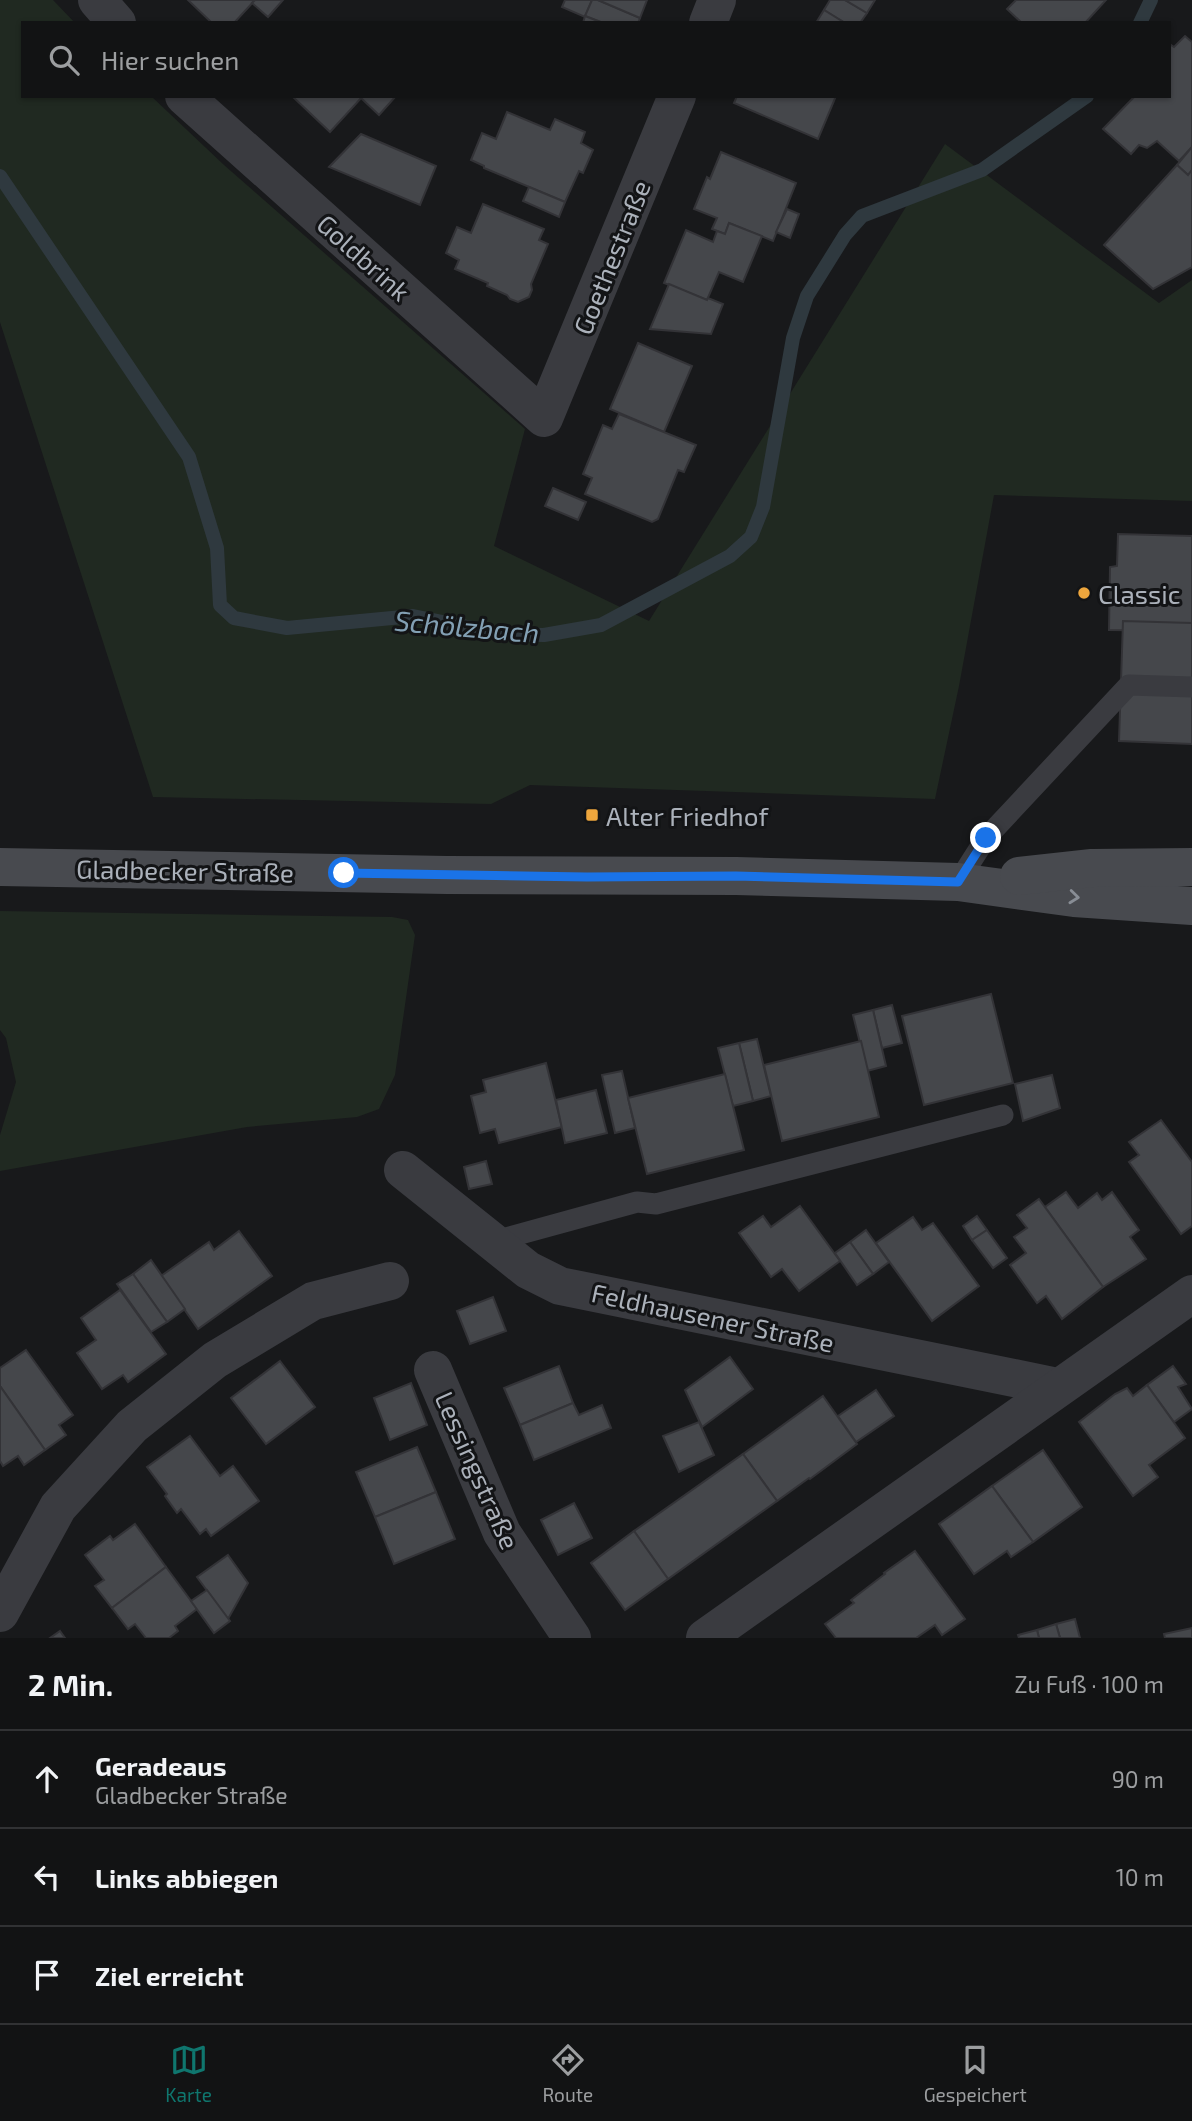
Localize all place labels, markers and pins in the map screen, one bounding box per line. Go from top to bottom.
place label: Classic [1098,578,1180,609]
marker: Classic [1076,585,1092,601]
place label: Alter Friedhof [606,800,769,831]
marker: Alter Friedhof [584,807,600,823]

